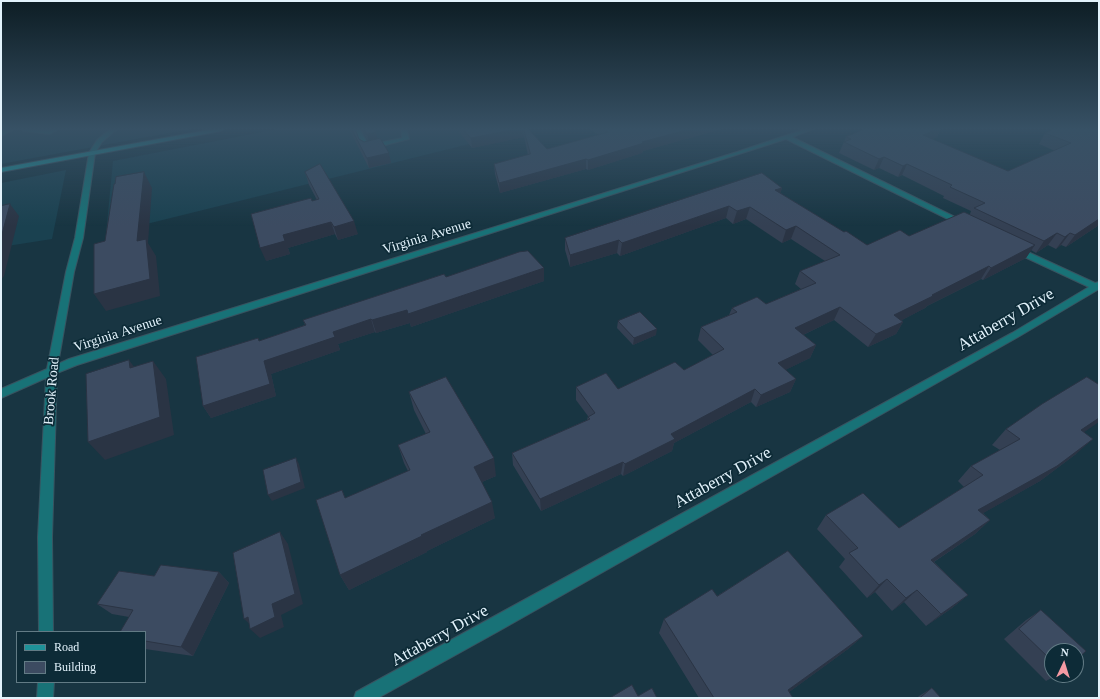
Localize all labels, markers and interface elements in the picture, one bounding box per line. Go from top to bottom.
street label: Virginia Avenue [381,216,473,258]
street label: Attaberry Drive [954,284,1058,356]
street label: Virginia Avenue [72,312,164,356]
street label: Brook Road [41,356,63,426]
street label: Attaberry Drive [671,443,775,513]
street label: Attaberry Drive [388,601,492,671]
legend [16,631,146,683]
text: Road [54,640,79,654]
north arrow [1044,643,1084,683]
text: N [1060,646,1069,658]
text: Building [54,660,96,674]

